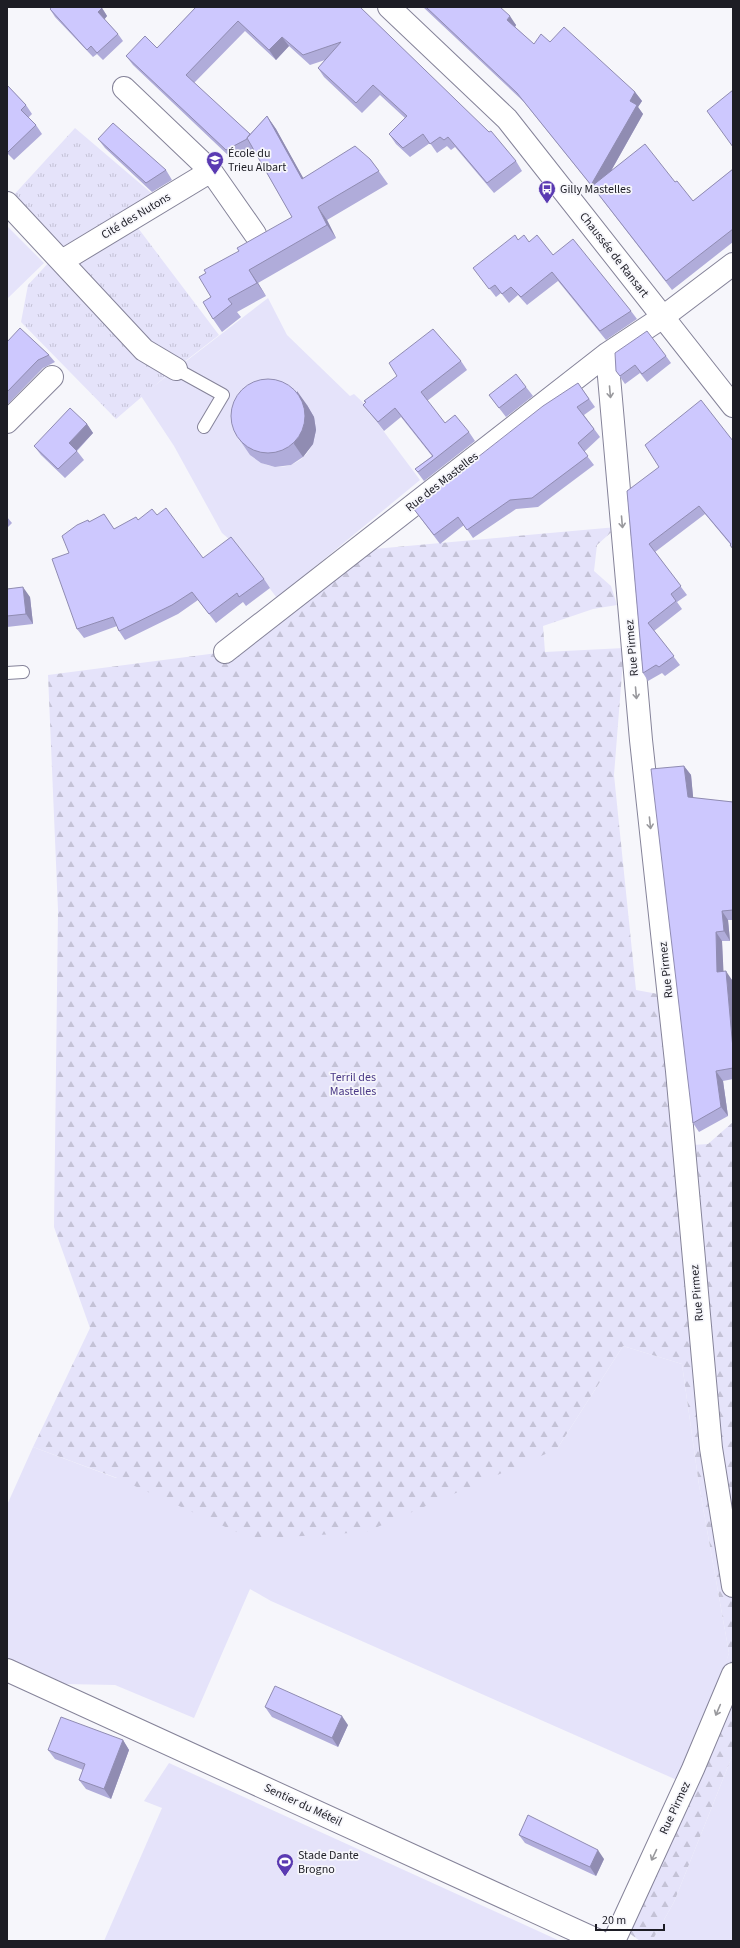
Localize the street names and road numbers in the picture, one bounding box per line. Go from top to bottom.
street label: Cité des Nutons [98,189,174,243]
street label: Chaussée de Ransart [575,209,653,301]
street label: Rue des Mastelles [402,448,482,516]
street label: Rue Pirmez [621,619,643,677]
street label: Rue Pirmez [655,941,677,999]
street label: Rue Pirmez [686,1264,708,1322]
street label: Sentier du Méteil [261,1779,345,1831]
street label: Rue Pirmez [655,1779,695,1837]

